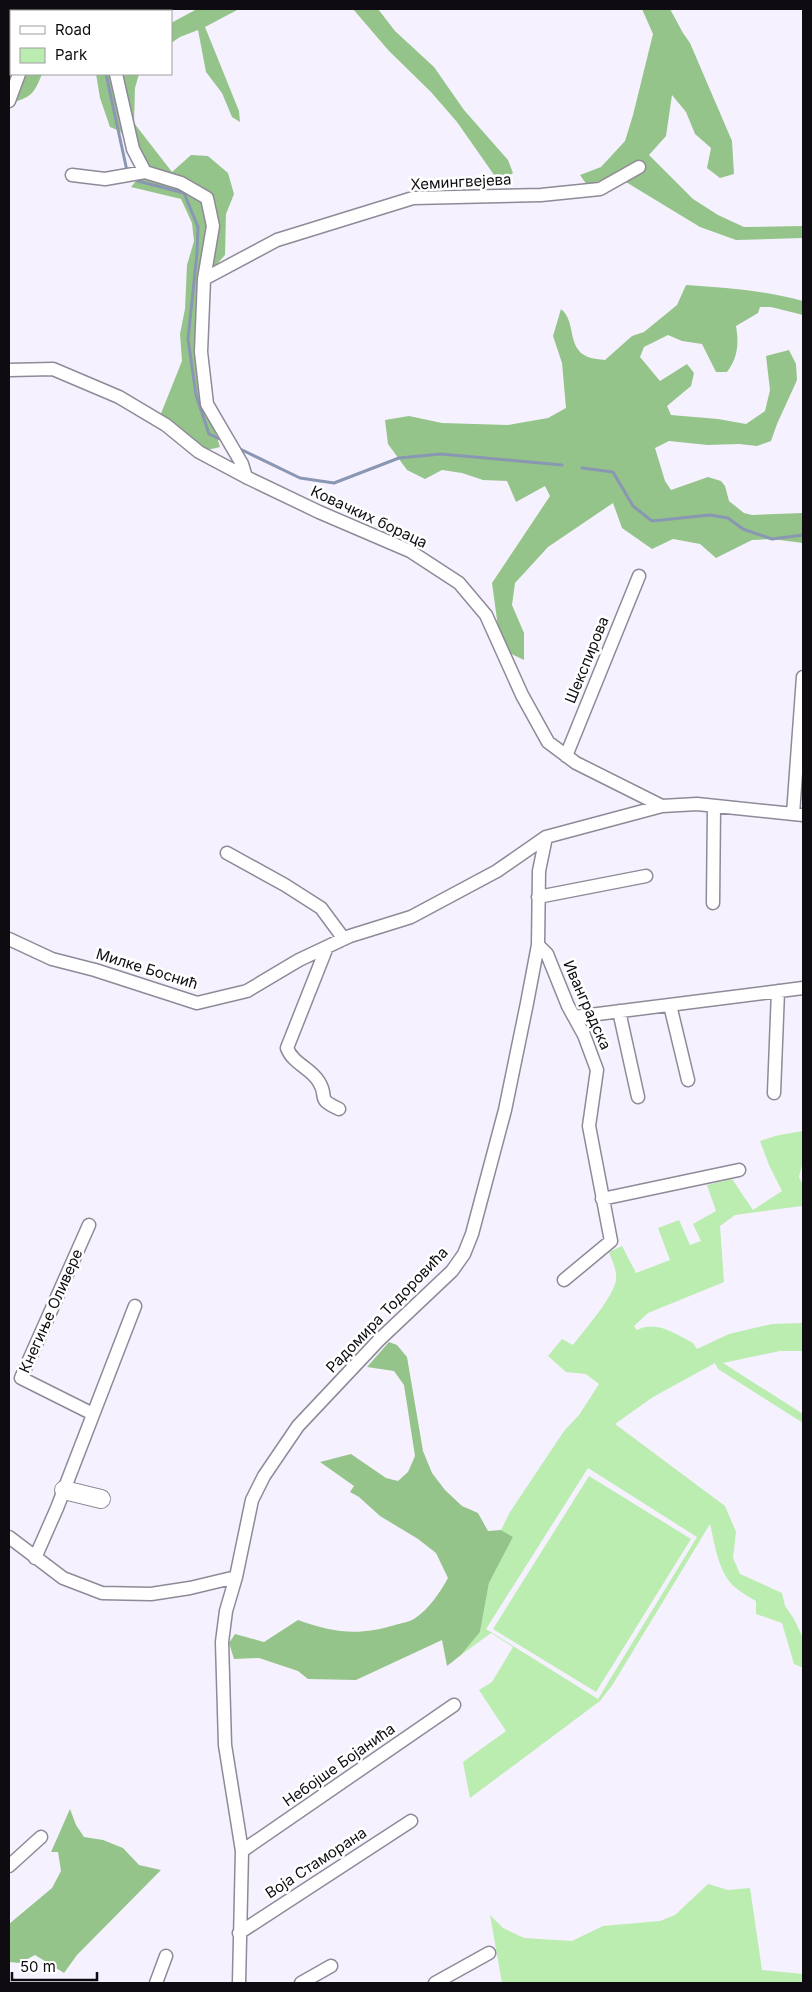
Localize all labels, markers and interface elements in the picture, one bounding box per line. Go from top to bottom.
legend [10,10,172,75]
text: Road [55,20,91,39]
text: Park [55,45,88,64]
street label: Хемингвејева [410,169,512,194]
street label: Ковачких бораца [308,481,431,552]
street label: Шекспирова [560,613,613,706]
street label: Милке Боснић [94,944,200,993]
street label: Иванградска [559,957,616,1053]
street label: Радомира Тодоровића [322,1243,452,1377]
street label: Кнегиње Оливере [15,1246,86,1376]
street label: Небојше Бојанића [279,1719,398,1810]
street label: Воја Стаморана [261,1823,370,1902]
scale bar [12,1950,98,1982]
text: 50 m [20,1957,56,1976]

